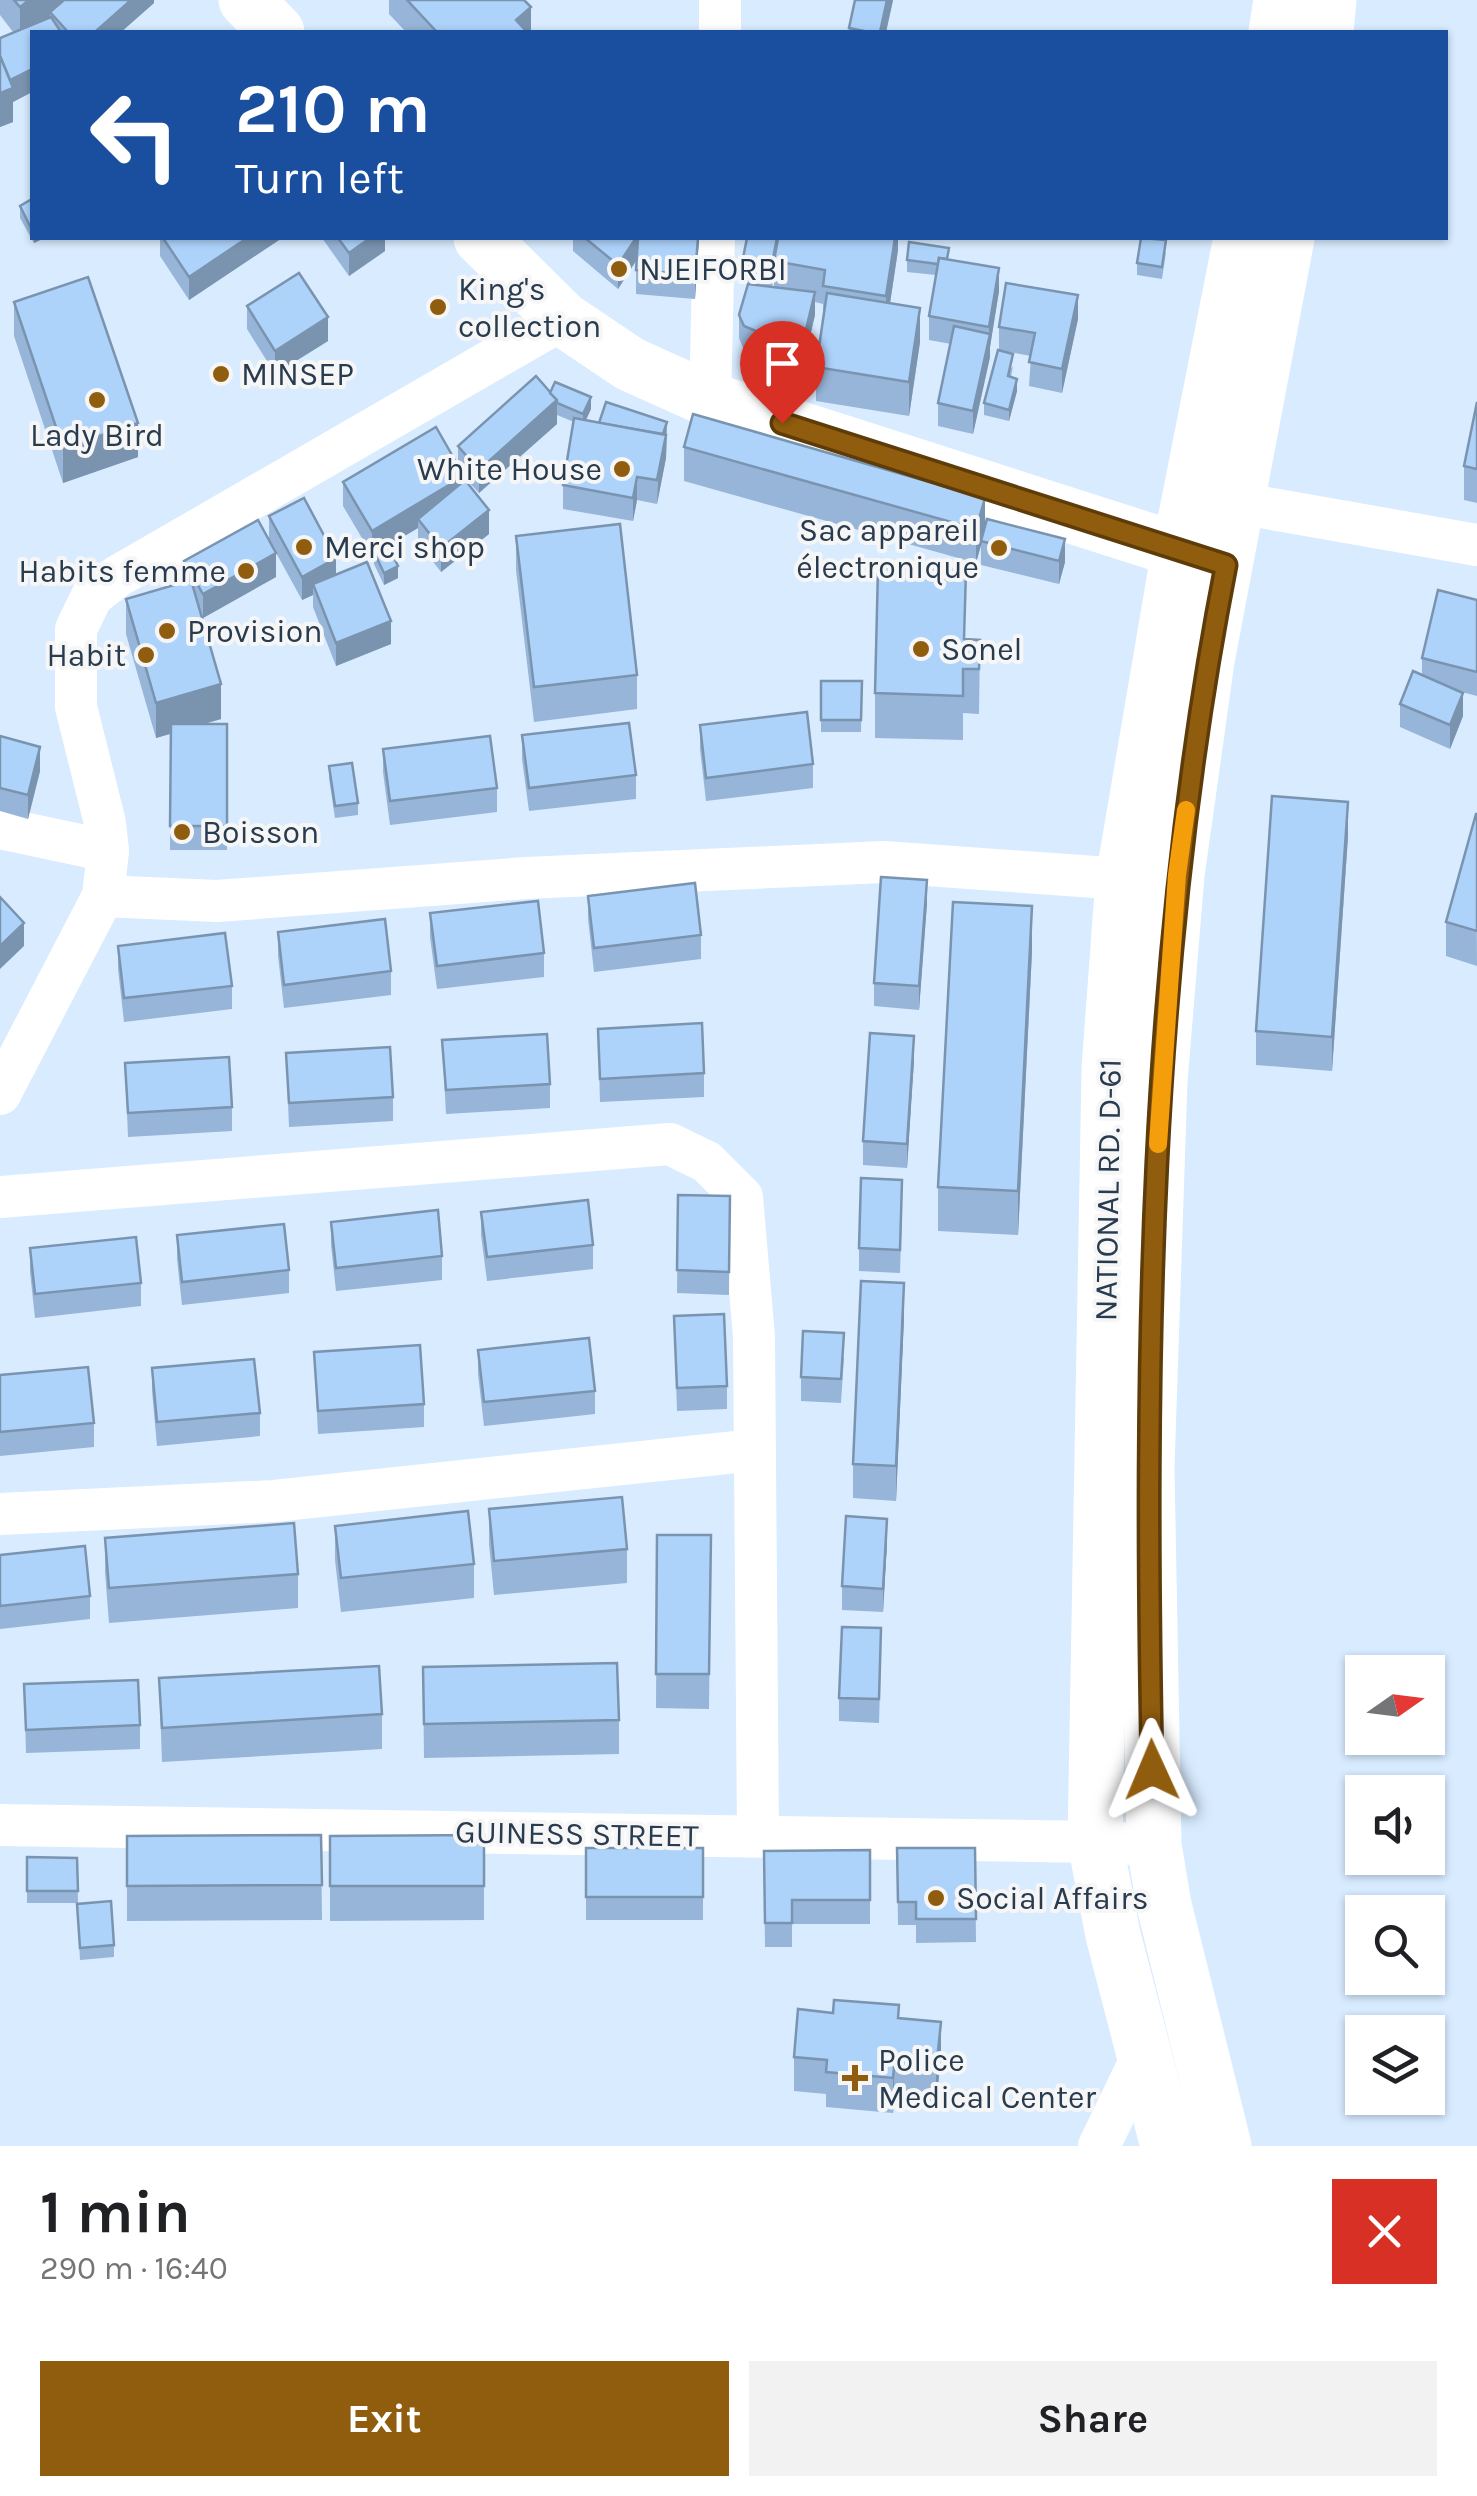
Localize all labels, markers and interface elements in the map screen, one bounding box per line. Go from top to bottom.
text: 210 m [235,68,431,150]
icon: left [70,70,200,200]
text: Turn left [235,152,404,204]
place label: NJEIFORBI [639,251,787,288]
marker: NJEIFORBI [608,258,630,280]
place label: King's collection [458,271,601,345]
marker: King's collection [427,296,449,318]
pin [740,321,825,424]
icon: arrive [755,336,810,391]
place label: MINSEP [241,356,354,393]
marker: MINSEP [210,363,232,385]
marker: Lady Bird [86,389,108,411]
place label: Lady Bird [30,417,164,454]
place label: White House [417,451,602,488]
marker: White House [611,458,633,480]
place label: Sac appareil électronique [796,512,979,586]
place label: Merci shop [324,529,485,566]
marker: Merci shop [293,536,315,558]
marker: Sac appareil électronique [988,537,1010,559]
place label: Habits femme [18,553,226,590]
marker: Habits femme [235,560,257,582]
place label: Provision [187,613,323,650]
marker: Provision [156,620,178,642]
place label: Sonel [941,631,1023,668]
place label: Habit [46,637,126,674]
marker: Sonel [910,638,932,660]
marker: Habit [135,644,157,666]
place label: Boisson [202,814,319,851]
marker: Boisson [171,821,193,843]
street label: NATIONAL RD. D-61 [1087,1058,1129,1322]
north arrow [1345,1655,1445,1755]
map controls [1345,1655,1445,2115]
position arrow [1100,1718,1204,1822]
button: sound [1345,1775,1445,1875]
street label: GUINESS STREET [455,1813,699,1855]
place label: Social Affairs [956,1880,1149,1917]
marker: Social Affairs [925,1887,947,1909]
button: search [1345,1895,1445,1995]
button: layers [1345,2015,1445,2115]
place label: Police Medical Center [878,2042,1097,2116]
marker: Police Medical Center [842,2065,868,2091]
text: 1 min [40,2177,191,2247]
button: close [1332,2179,1437,2284]
text: 290 m · 16:40 [40,2250,228,2287]
button: Exit [40,2361,729,2476]
button: Share [749,2361,1437,2476]

